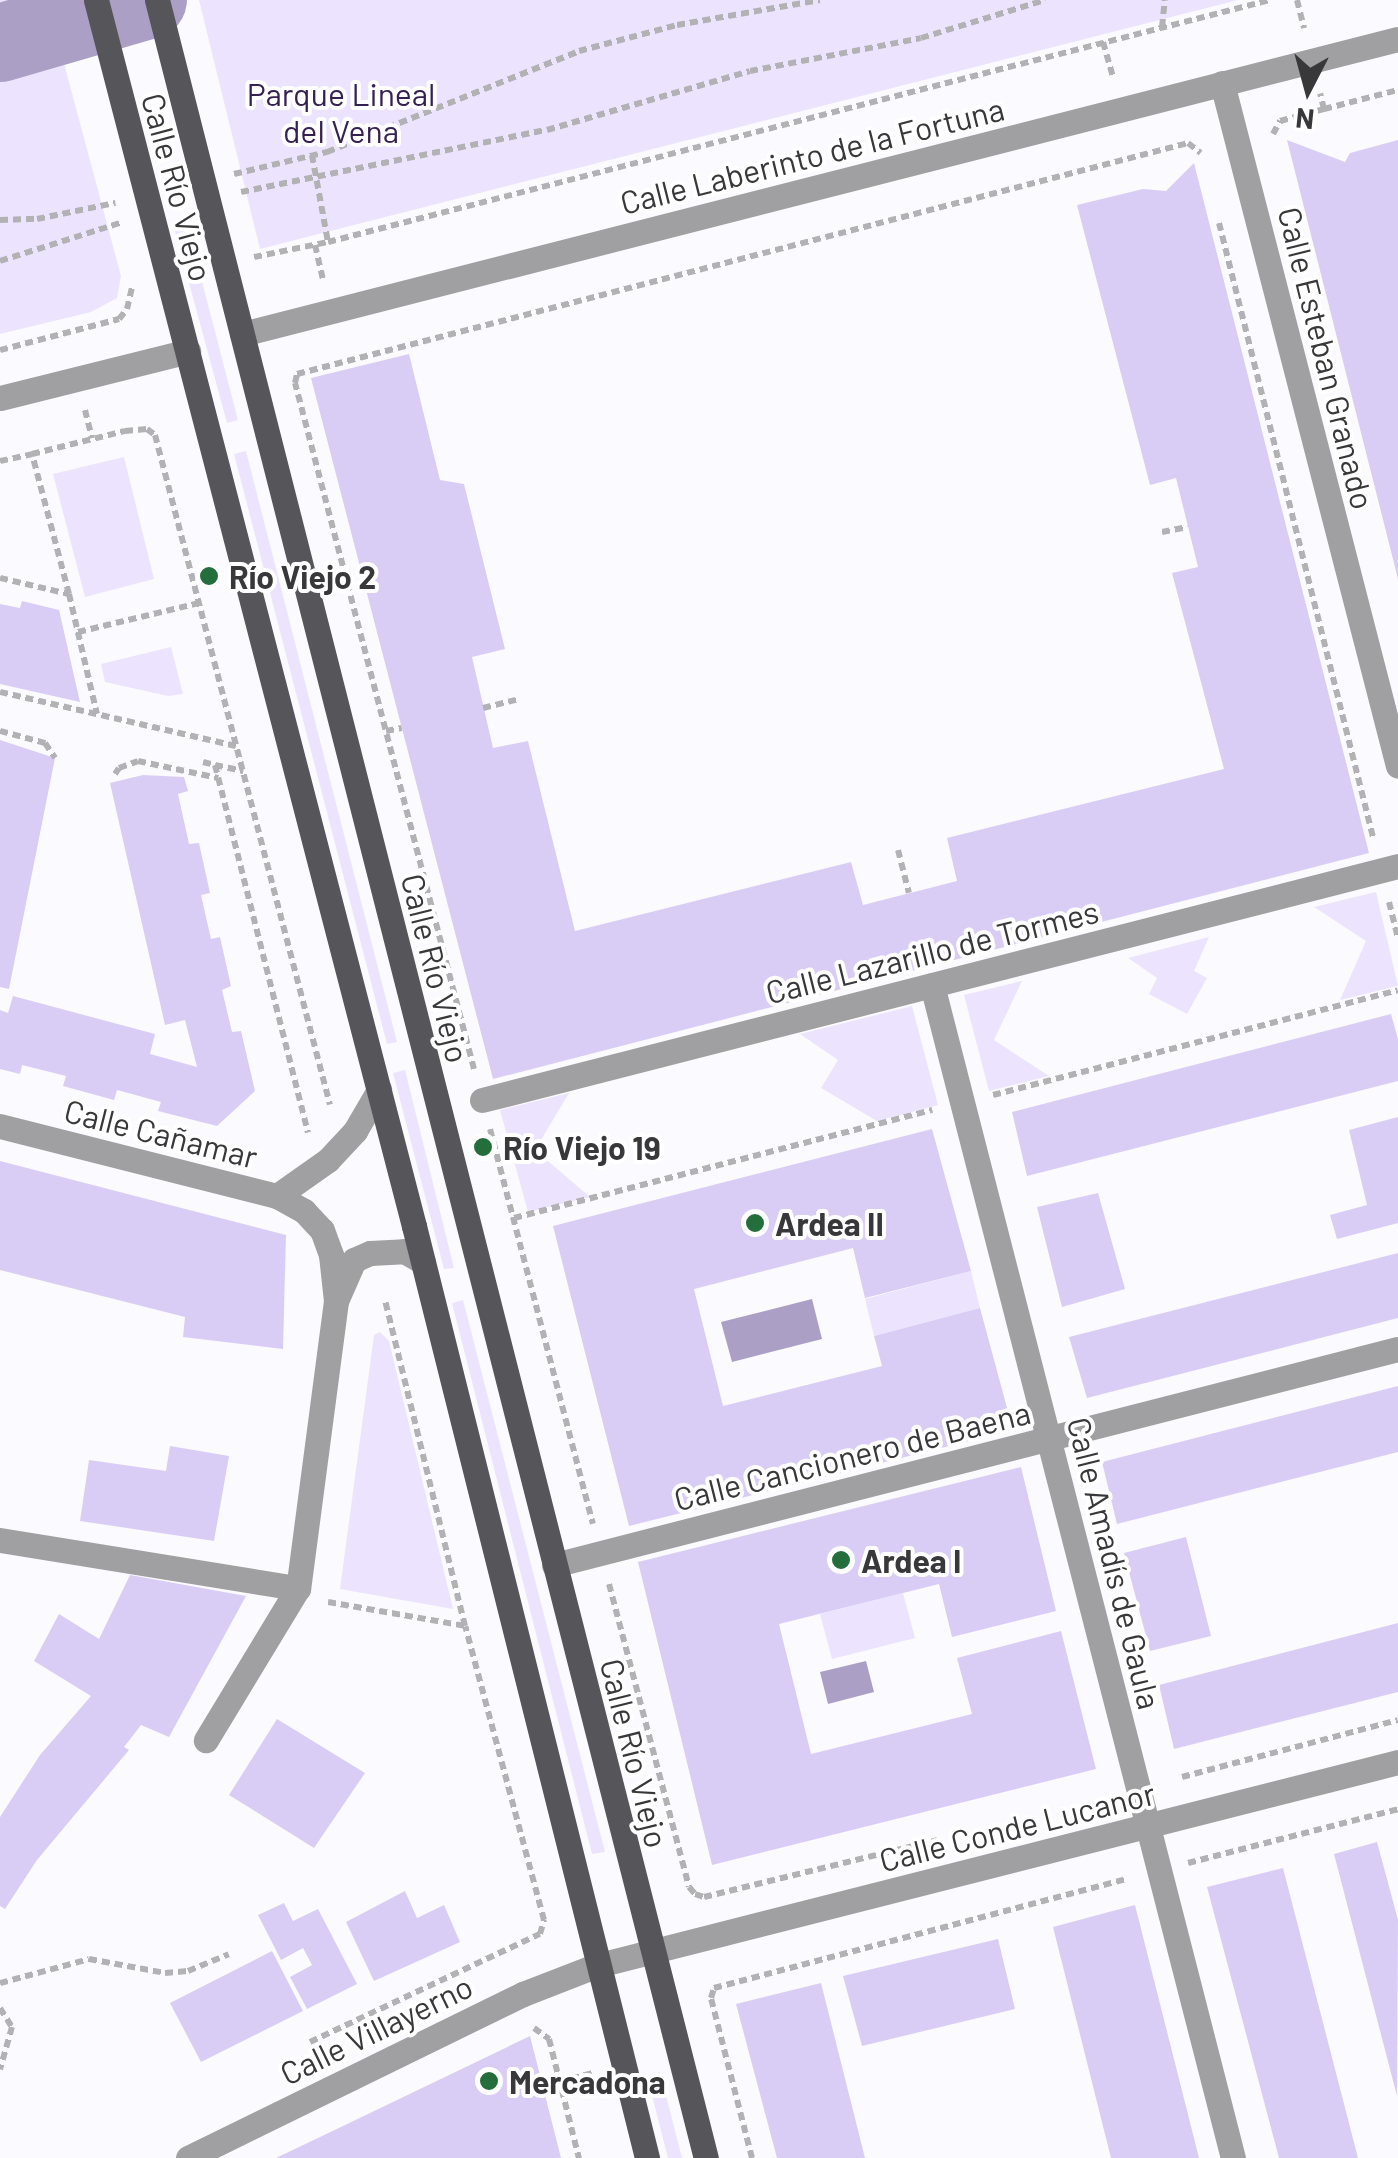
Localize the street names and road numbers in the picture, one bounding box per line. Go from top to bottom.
street label: Calle Río Viejo [134,89,222,285]
street label: Calle Laberinto de la Fortuna [616,89,1008,221]
street label: Calle Esteban Granado [1271,203,1383,513]
street label: Calle Río Viejo [394,870,478,1066]
street label: Calle Lazarillo de Tormes [762,891,1102,1011]
street label: Calle Cañamar [61,1090,261,1176]
street label: Calle Cancionero de Baena [670,1392,1034,1518]
street label: Calle Amadís de Gaula [1060,1413,1170,1713]
street label: Calle Río Viejo [593,1655,677,1851]
street label: Calle Conde Lucanor [875,1773,1159,1879]
street label: Calle Villayerno [274,1966,478,2092]

